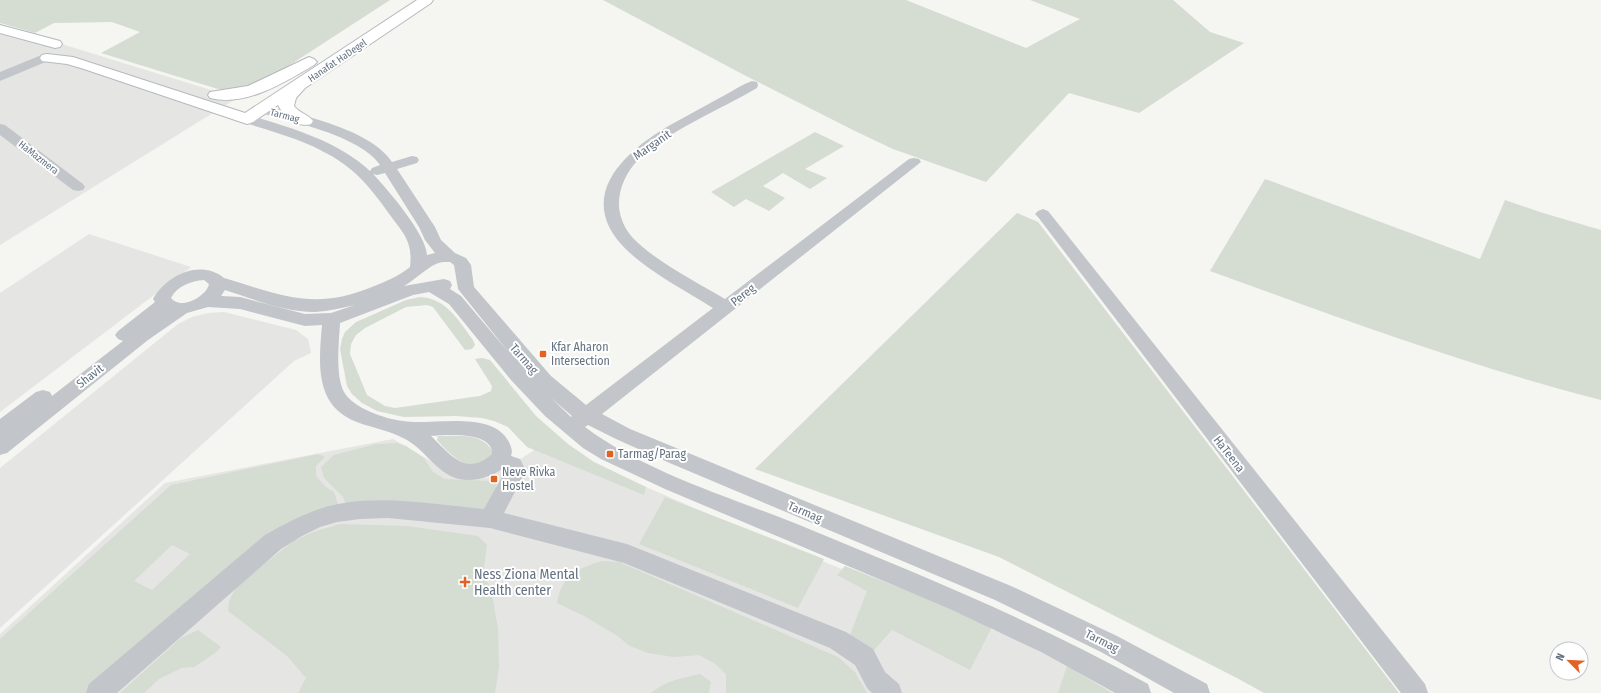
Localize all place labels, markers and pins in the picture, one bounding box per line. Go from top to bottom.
place label: Kfar Aharon Intersection [551,340,610,368]
marker: Kfar Aharon Intersection [538,349,548,359]
place label: Tarmag/Parag [618,447,686,461]
marker: Tarmag/Parag [605,449,615,459]
place label: Neve Rivka Hostel [502,465,556,493]
marker: Neve Rivka Hostel [489,474,499,484]
place label: Ness Ziona Mental Health center [474,566,579,599]
marker: Ness Ziona Mental Health center [459,576,471,588]

